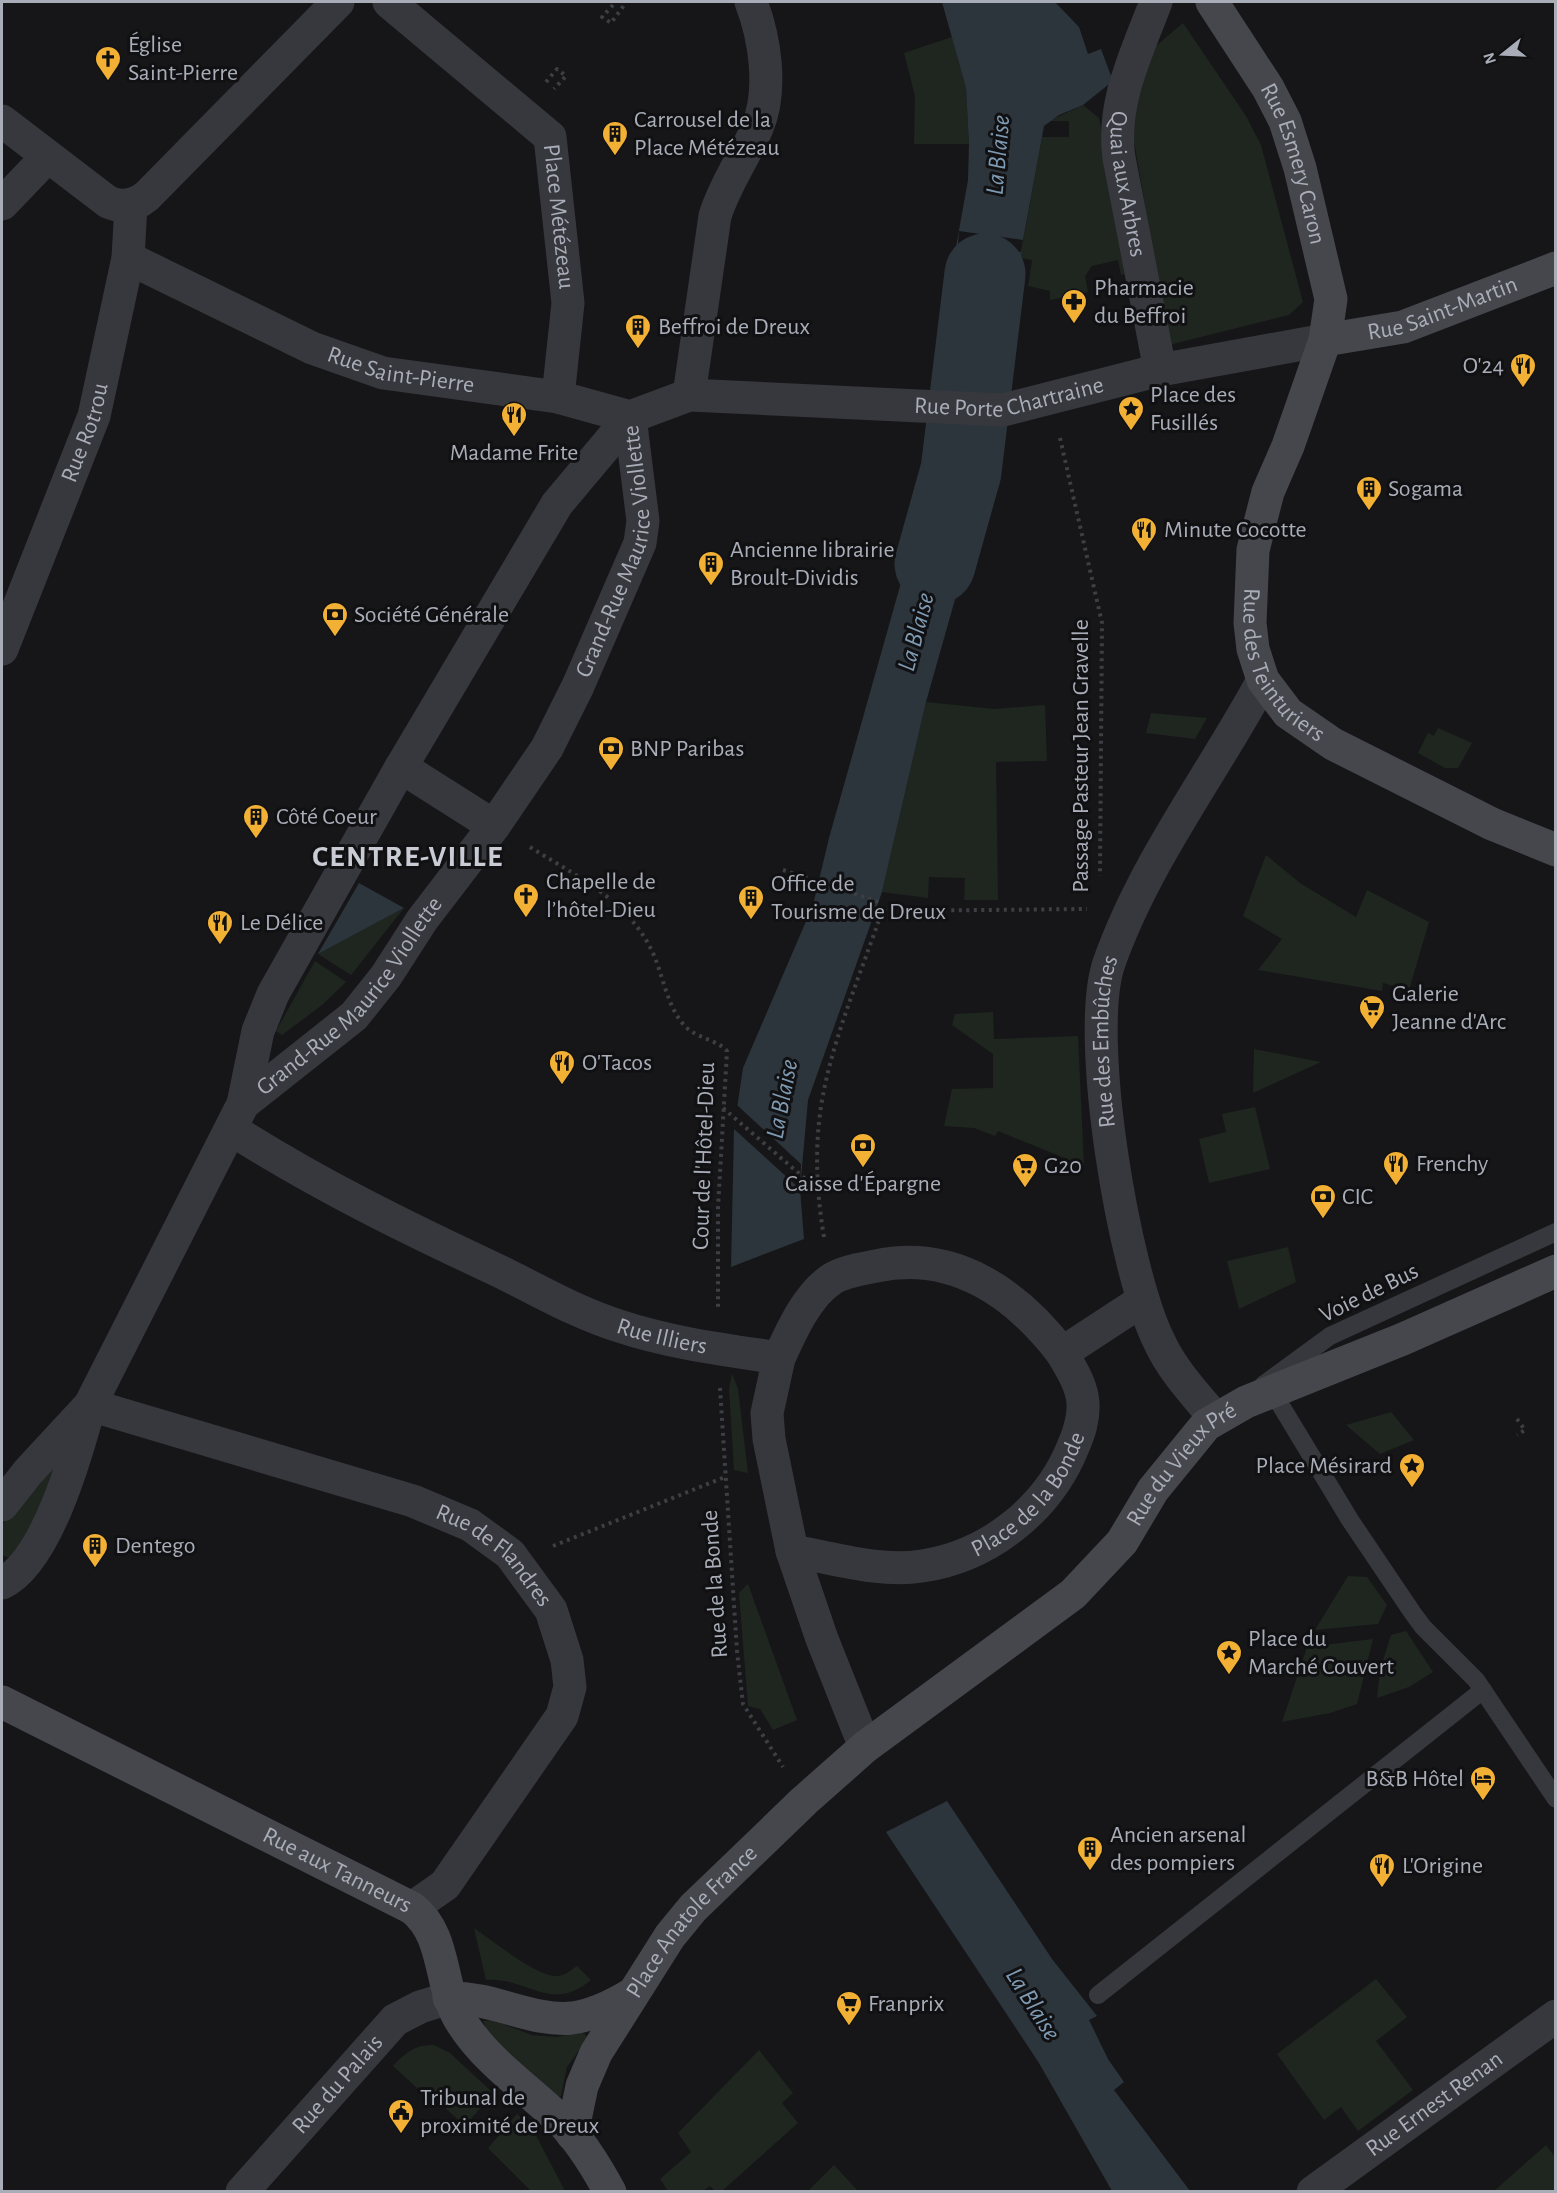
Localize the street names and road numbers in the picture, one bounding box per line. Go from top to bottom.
street label: Rue Esmery Caron [1256,79,1330,247]
street label: Quai aux Arbres [1105,110,1150,259]
street label: Place Métézeau [539,143,578,290]
street label: Rue Saint-Martin [1366,272,1521,345]
street label: Rue Saint-Pierre [324,342,476,397]
street label: Rue Porte Chartraine [914,373,1106,422]
street label: Rue Rotrou [57,381,113,486]
street label: Grand-Rue Maurice Viollette [571,424,655,681]
street label: Rue des Teinturiers [1238,588,1329,747]
street label: Passage Pasteur Jean Gravelle [1069,619,1093,893]
street label: Grand-Rue Maurice Viollette [252,893,447,1100]
street label: Rue des Embûches [1089,952,1123,1129]
street label: Cour de l'Hôtel-Dieu [689,1062,719,1250]
street label: Voie de Bus [1316,1259,1422,1327]
street label: Rue Illiers [614,1314,709,1359]
street label: Rue du Vieux Pré [1122,1398,1241,1530]
street label: Place de la Bonde [968,1429,1090,1562]
street label: Rue de Flandres [432,1500,556,1611]
street label: Rue de la Bonde [698,1509,732,1659]
street label: Rue aux Tanneurs [259,1823,415,1918]
street label: Place Anatole France [622,1841,762,2003]
street label: Rue du Palais [288,2030,388,2139]
street label: Rue Ernest Renan [1362,2047,1507,2161]

